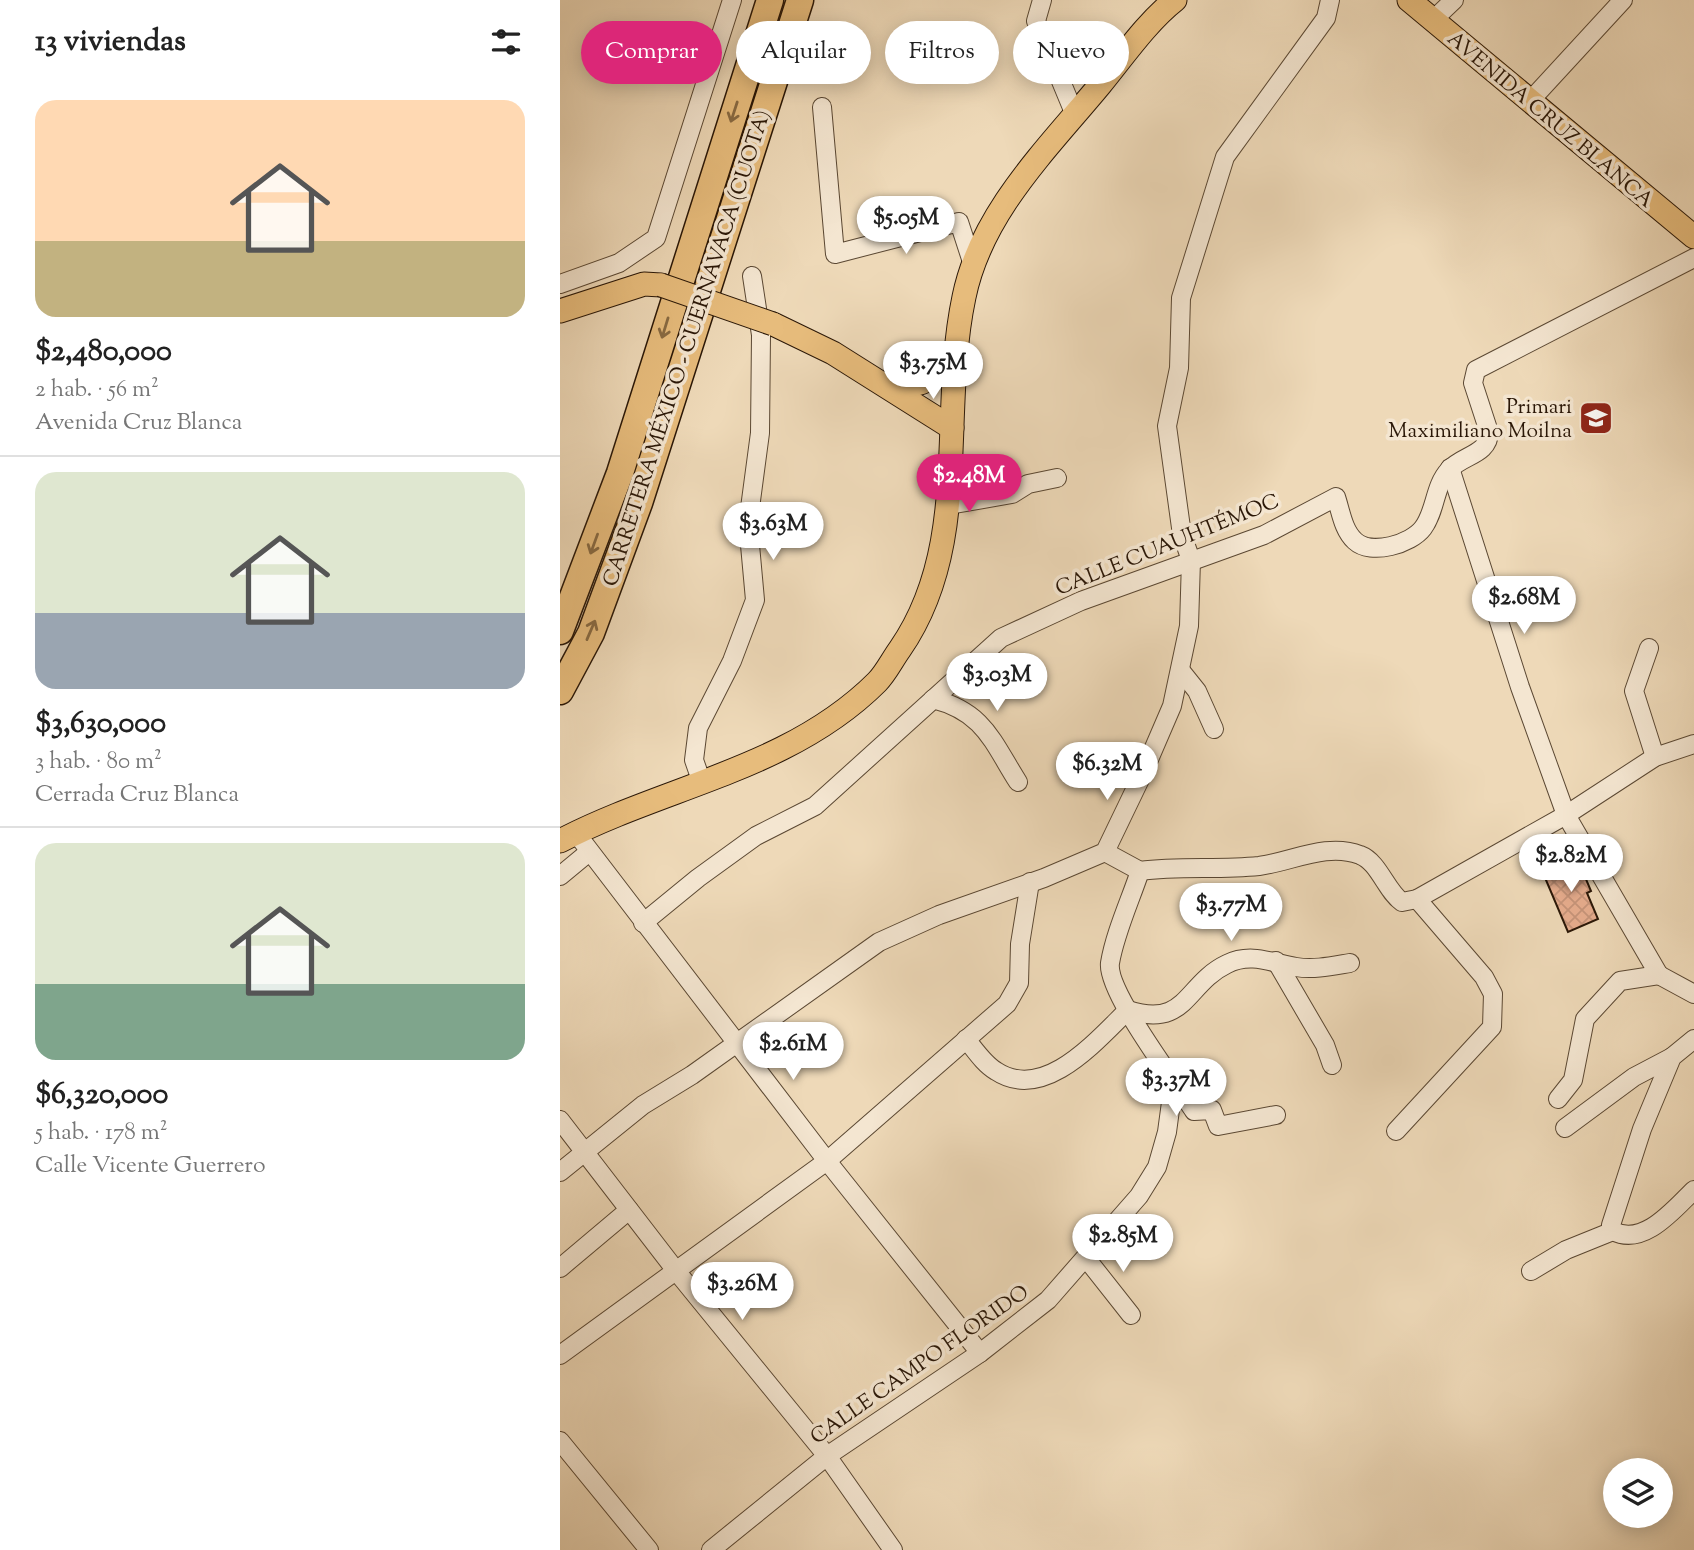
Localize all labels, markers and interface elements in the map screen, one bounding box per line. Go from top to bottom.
text: 13 viviendas [35,21,186,64]
chip: Comprar [581,21,722,84]
chip: Alquilar [736,21,871,84]
chip: Filtros [885,21,999,84]
chip: Nuevo [1013,21,1129,84]
icon: filters [487,23,525,61]
street label: AVENIDA CRUZ BLANCA [1440,25,1660,216]
one-way arrow [727,100,739,122]
street label: CARRETERA MÉXICO - CUERNAVACA (CUOTA) [597,107,779,591]
icon: home [217,145,343,271]
pin: $5.05M [849,196,963,256]
text: $5.05M [873,202,939,235]
one-way arrow [658,317,671,339]
text: $2,480,000 [35,331,172,374]
pin: $3.75M [876,342,990,401]
text: $3.75M [899,347,967,380]
text: 2 hab. · 56 m² [35,374,159,407]
place label: Primari Maximiliano Moilna [1388,393,1572,447]
school or university icon: Primari Maximiliano Moilna [1577,399,1615,437]
text: Avenida Cruz Blanca [35,407,242,440]
pin: $2.48M [912,454,1026,514]
text: $2.48M [933,460,1005,493]
street label: CALLE CUAUHTÉMOC [1051,487,1284,605]
pin: $3.63M [716,503,830,562]
text: $3.63M [739,508,807,541]
icon: home [217,517,343,643]
one-way arrow [587,533,599,555]
pin: $2.68M [1467,576,1581,636]
text: $2.68M [1488,582,1560,615]
one-way arrow [586,620,599,642]
pin: $3.03M [940,654,1054,713]
text: $3.03M [962,659,1032,692]
text: $3,630,000 [35,703,166,746]
pin: $6.32M [1050,742,1164,802]
text: 3 hab. · 80 m² [35,746,162,779]
text: $6.32M [1072,748,1142,781]
text: Cerrada Cruz Blanca [35,779,239,812]
pin: $2.82M [1514,834,1628,894]
text: $2.82M [1535,840,1607,873]
pin: $3.77M [1174,884,1288,943]
icon: home [217,888,343,1014]
text: $3.77M [1195,889,1267,922]
pin: $2.61M [736,1023,850,1082]
text: $2.61M [759,1028,827,1061]
pin: $3.37M [1119,1058,1233,1118]
text: $3.37M [1142,1064,1210,1097]
text: $6,320,000 [35,1074,168,1117]
text: 5 hab. · 178 m² [35,1117,168,1150]
text: Calle Vicente Guerrero [35,1150,266,1183]
pin: $2.85M [1066,1214,1180,1274]
text: $2.85M [1088,1220,1158,1253]
pin: $3.26M [685,1262,799,1322]
text: $3.26M [707,1268,777,1301]
street label: CALLE CAMPO FLORIDO [805,1279,1036,1453]
map controls [1603,1458,1673,1528]
button: layers [1603,1458,1673,1528]

